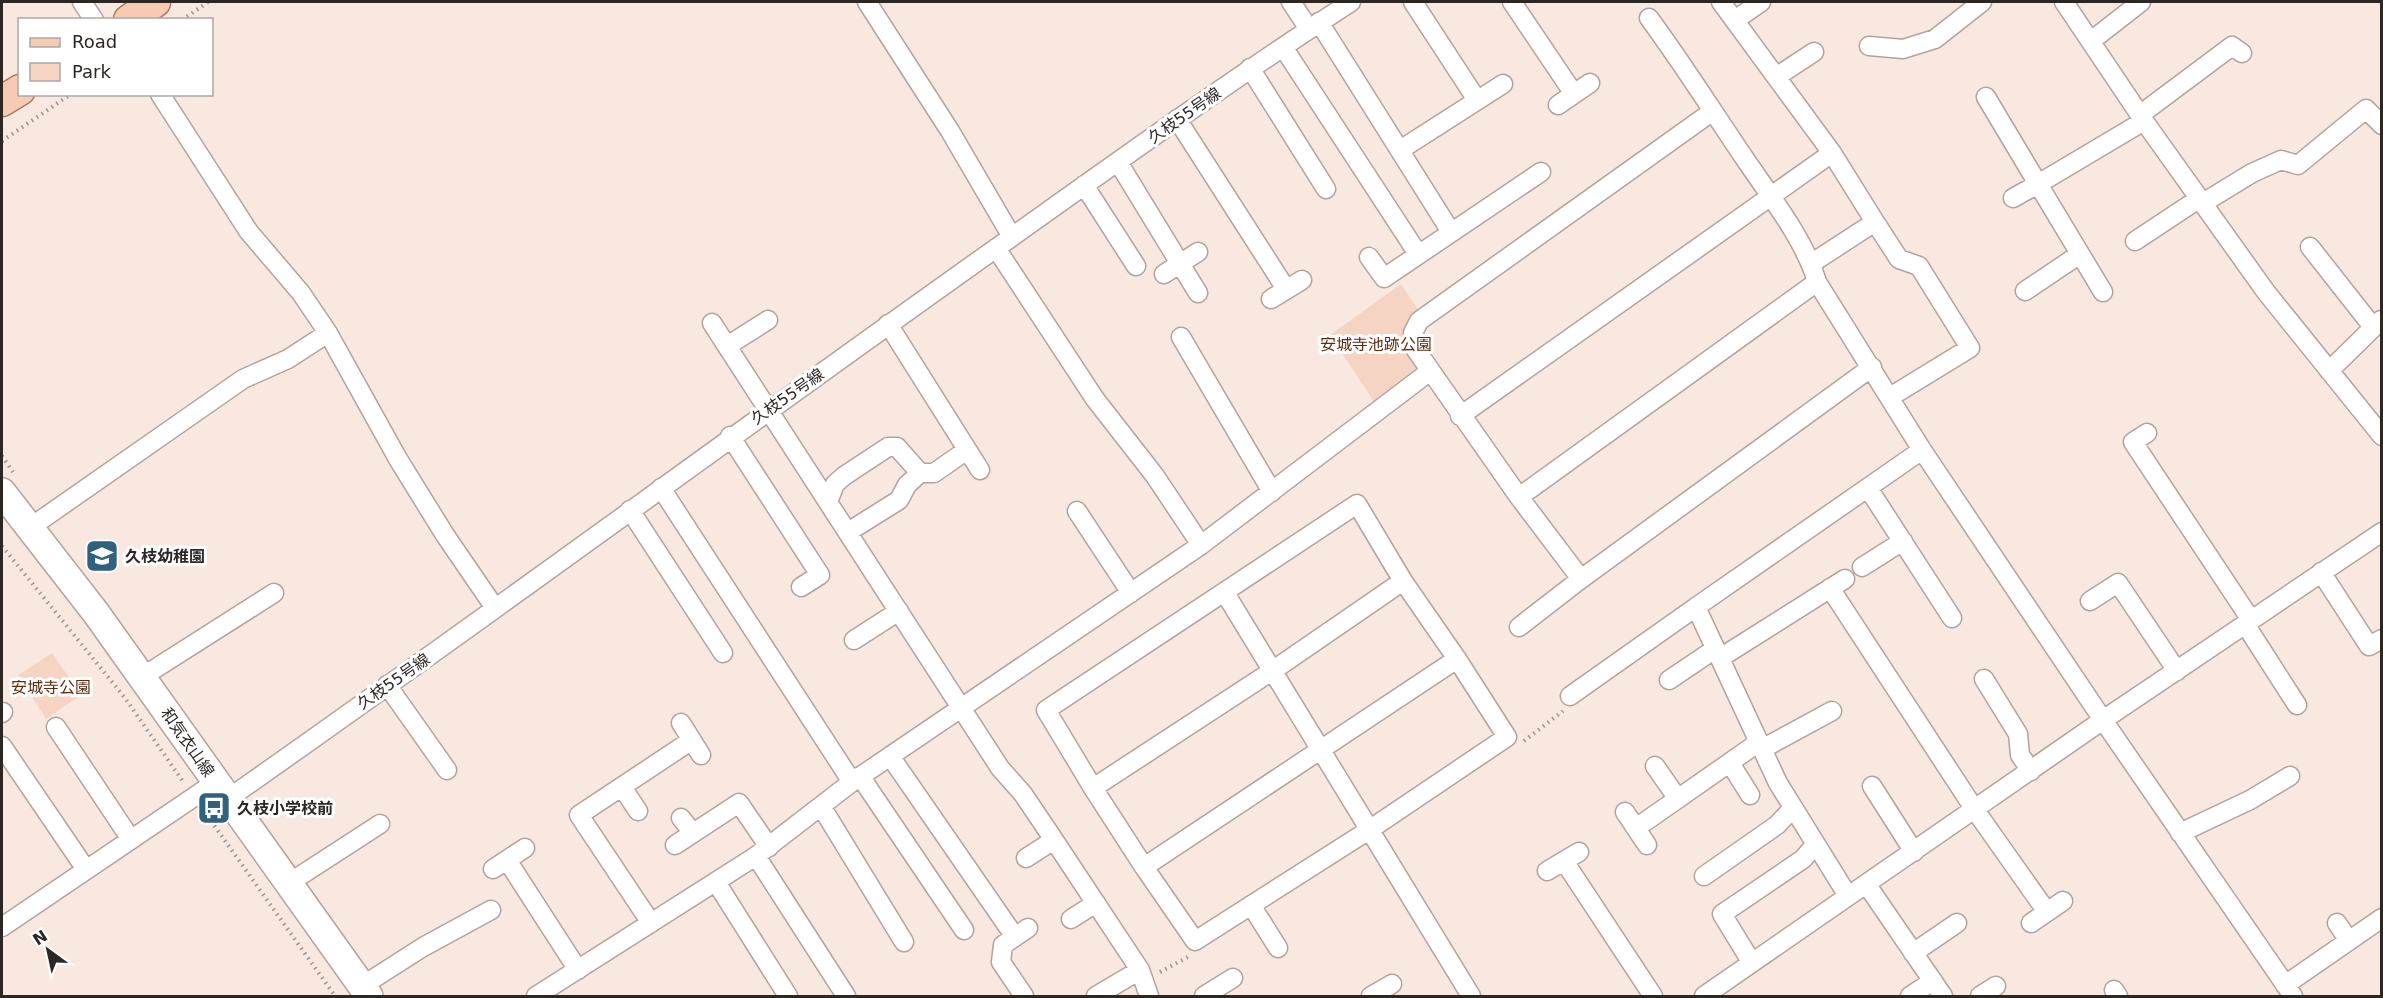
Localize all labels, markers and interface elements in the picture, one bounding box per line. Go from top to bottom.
legend [18,18,213,96]
text: Road [72,31,117,52]
text: Park [72,61,111,82]
street label: 久枝55号線 [1144,83,1224,147]
park label: 安城寺池跡公園 [1320,335,1432,354]
street label: 久枝55号線 [747,364,827,428]
school or university icon: 久枝幼稚園 [84,538,120,574]
place label: 久枝幼稚園 [125,547,205,566]
street label: 久枝55号線 [353,649,433,713]
park label: 安城寺公園 [11,678,91,697]
street label: 和気衣山線 [157,704,218,781]
bus stop icon: 久枝小学校前 [196,790,232,826]
place label: 久枝小学校前 [237,799,333,818]
north arrow [18,920,78,980]
text: N [29,926,51,949]

